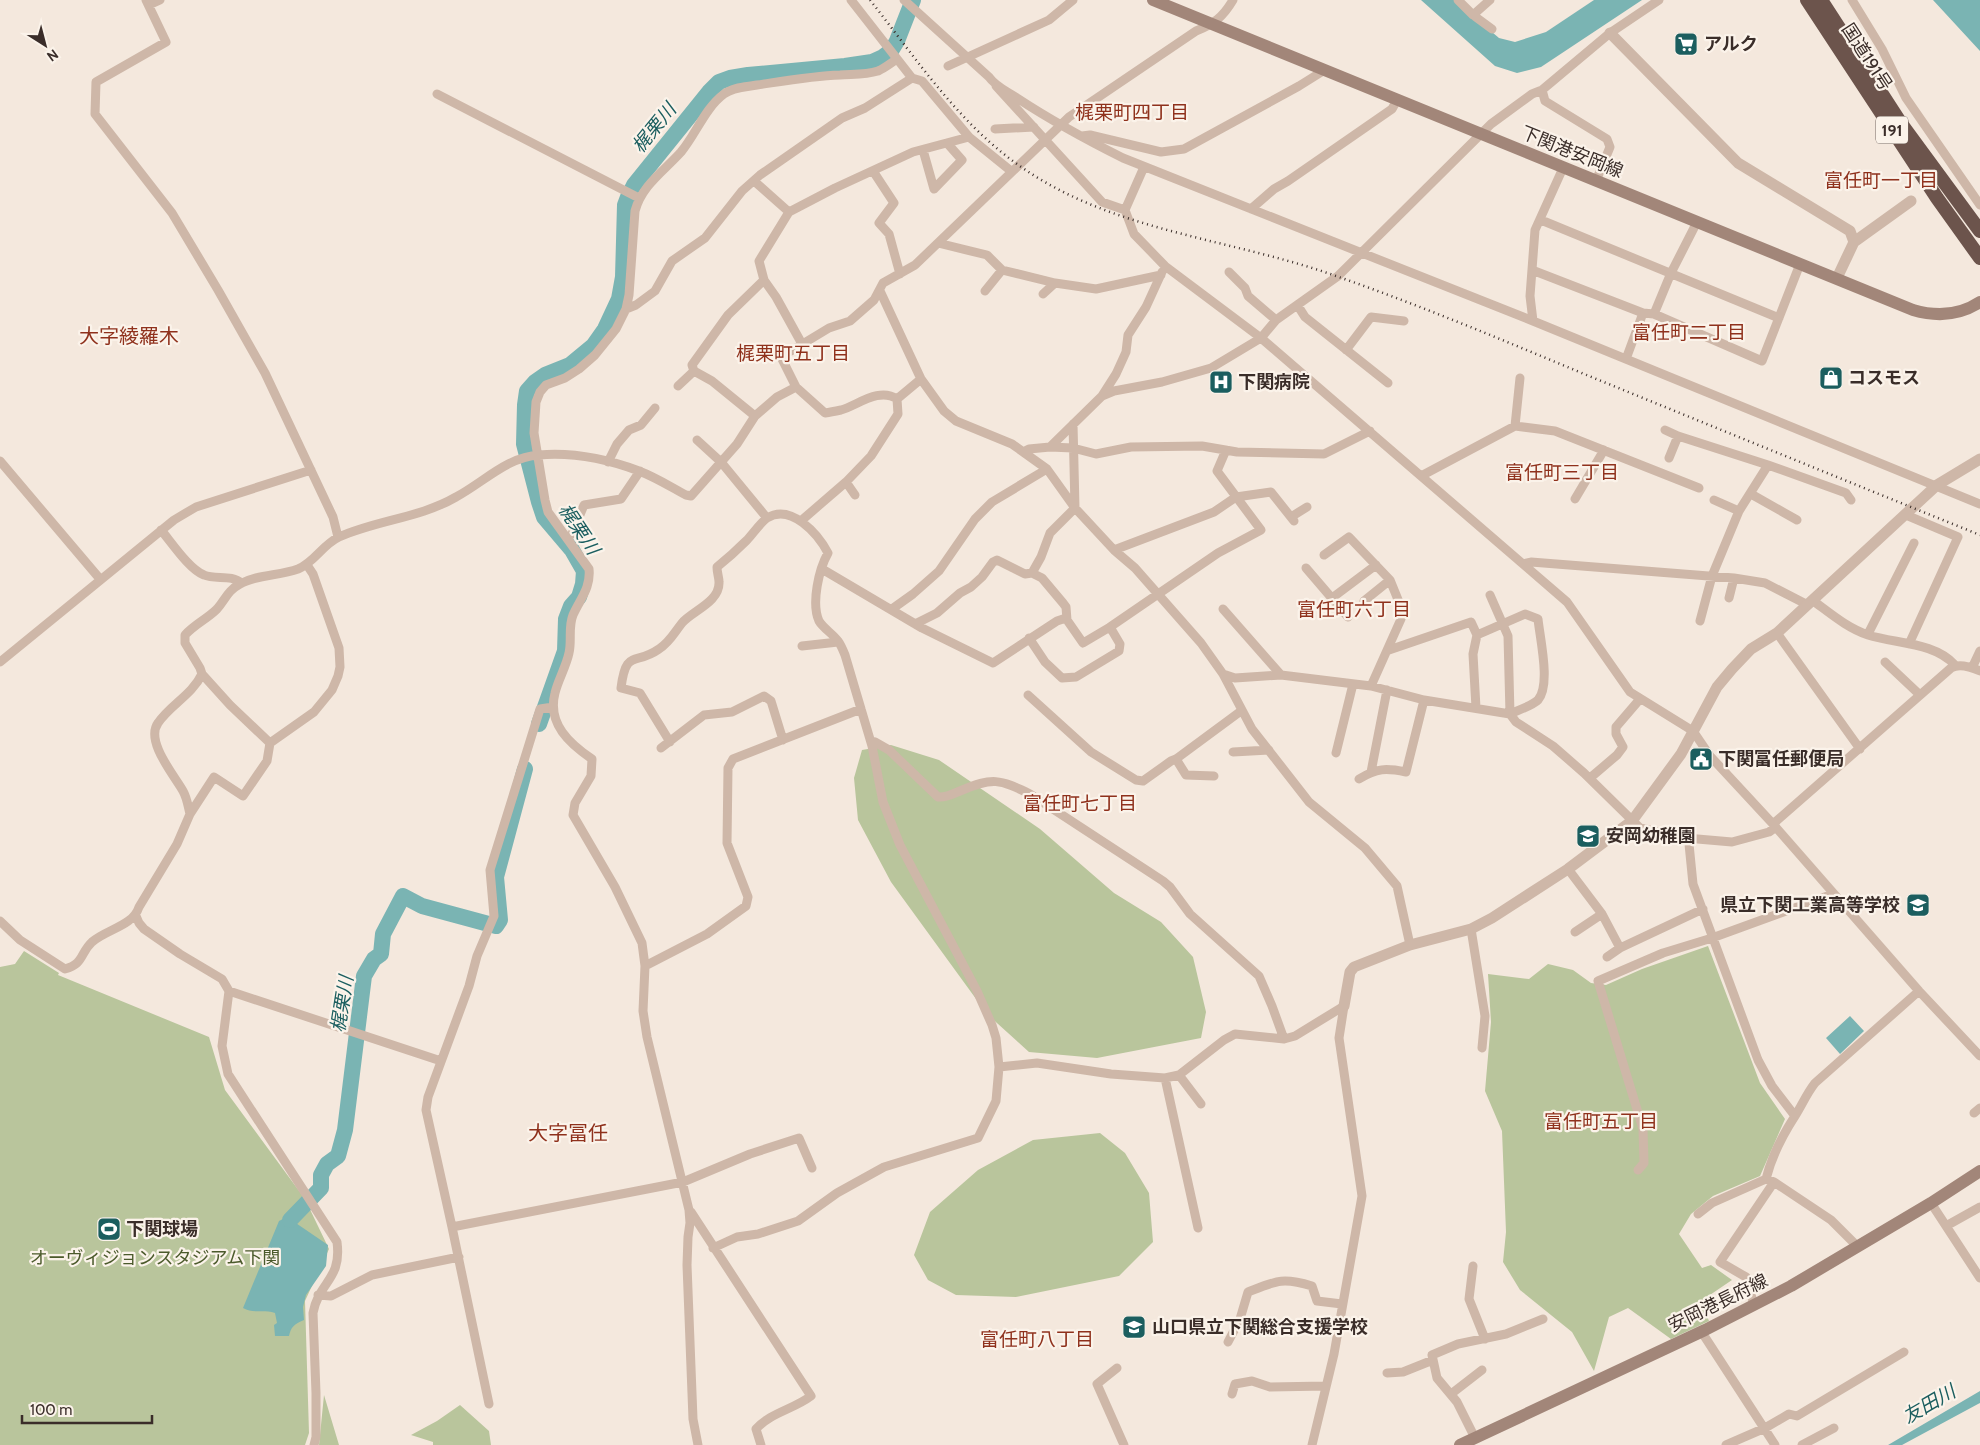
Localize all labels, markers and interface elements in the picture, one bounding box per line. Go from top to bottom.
street label: 国道191号 [1837,19,1897,95]
north arrow [20,20,70,70]
supermarket icon: アルク [1673,31,1699,57]
place label: アルク [1704,33,1758,55]
text: N [43,45,62,66]
water label: 梶栗川 [627,97,682,157]
district label: 梶栗町四丁目 [1075,101,1189,124]
road number: 191 [1876,116,1908,144]
street label: 下関港安岡線 [1518,122,1626,182]
district label: 富任町一丁目 [1824,169,1938,192]
district label: 富任町二丁目 [1632,321,1746,344]
district label: 大字綾羅木 [79,324,179,348]
district label: 梶栗町五丁目 [736,342,850,365]
shop icon: コスモス [1818,365,1844,391]
place label: コスモス [1848,367,1920,389]
hospital icon: 下関病院 [1208,369,1234,395]
place label: 下関病院 [1238,371,1310,393]
district label: 富任町三丁目 [1505,461,1619,484]
water label: 梶栗川 [554,499,606,561]
district label: 富任町六丁目 [1297,598,1411,621]
public building icon: 下関冨任郵便局 [1688,746,1714,772]
place label: 下関冨任郵便局 [1718,748,1844,770]
district label: 富任町七丁目 [1023,792,1137,815]
school or university icon: 安岡幼稚園 [1575,823,1601,849]
place label: 安岡幼稚園 [1606,825,1696,847]
school or university icon: 県立下関工業高等学校 [1905,892,1931,918]
place label: 県立下関工業高等学校 [1720,894,1900,916]
water label: 梶栗川 [326,972,358,1034]
district label: 富任町五丁目 [1544,1110,1658,1133]
district label: 大字冨任 [528,1121,608,1145]
sports icon: 下関球場 [96,1216,122,1242]
place label: 下関球場 [126,1218,198,1240]
park label: オーヴィジョンスタジアム下関 [30,1247,280,1269]
street label: 安岡港長府線 [1665,1269,1771,1337]
school or university icon: 山口県立下関総合支援学校 [1121,1314,1147,1340]
place label: 山口県立下関総合支援学校 [1152,1316,1368,1338]
district label: 富任町八丁目 [980,1328,1094,1351]
water label: 友田川 [1899,1379,1961,1428]
scale bar [22,1392,152,1424]
text: 100 m [30,1401,72,1419]

